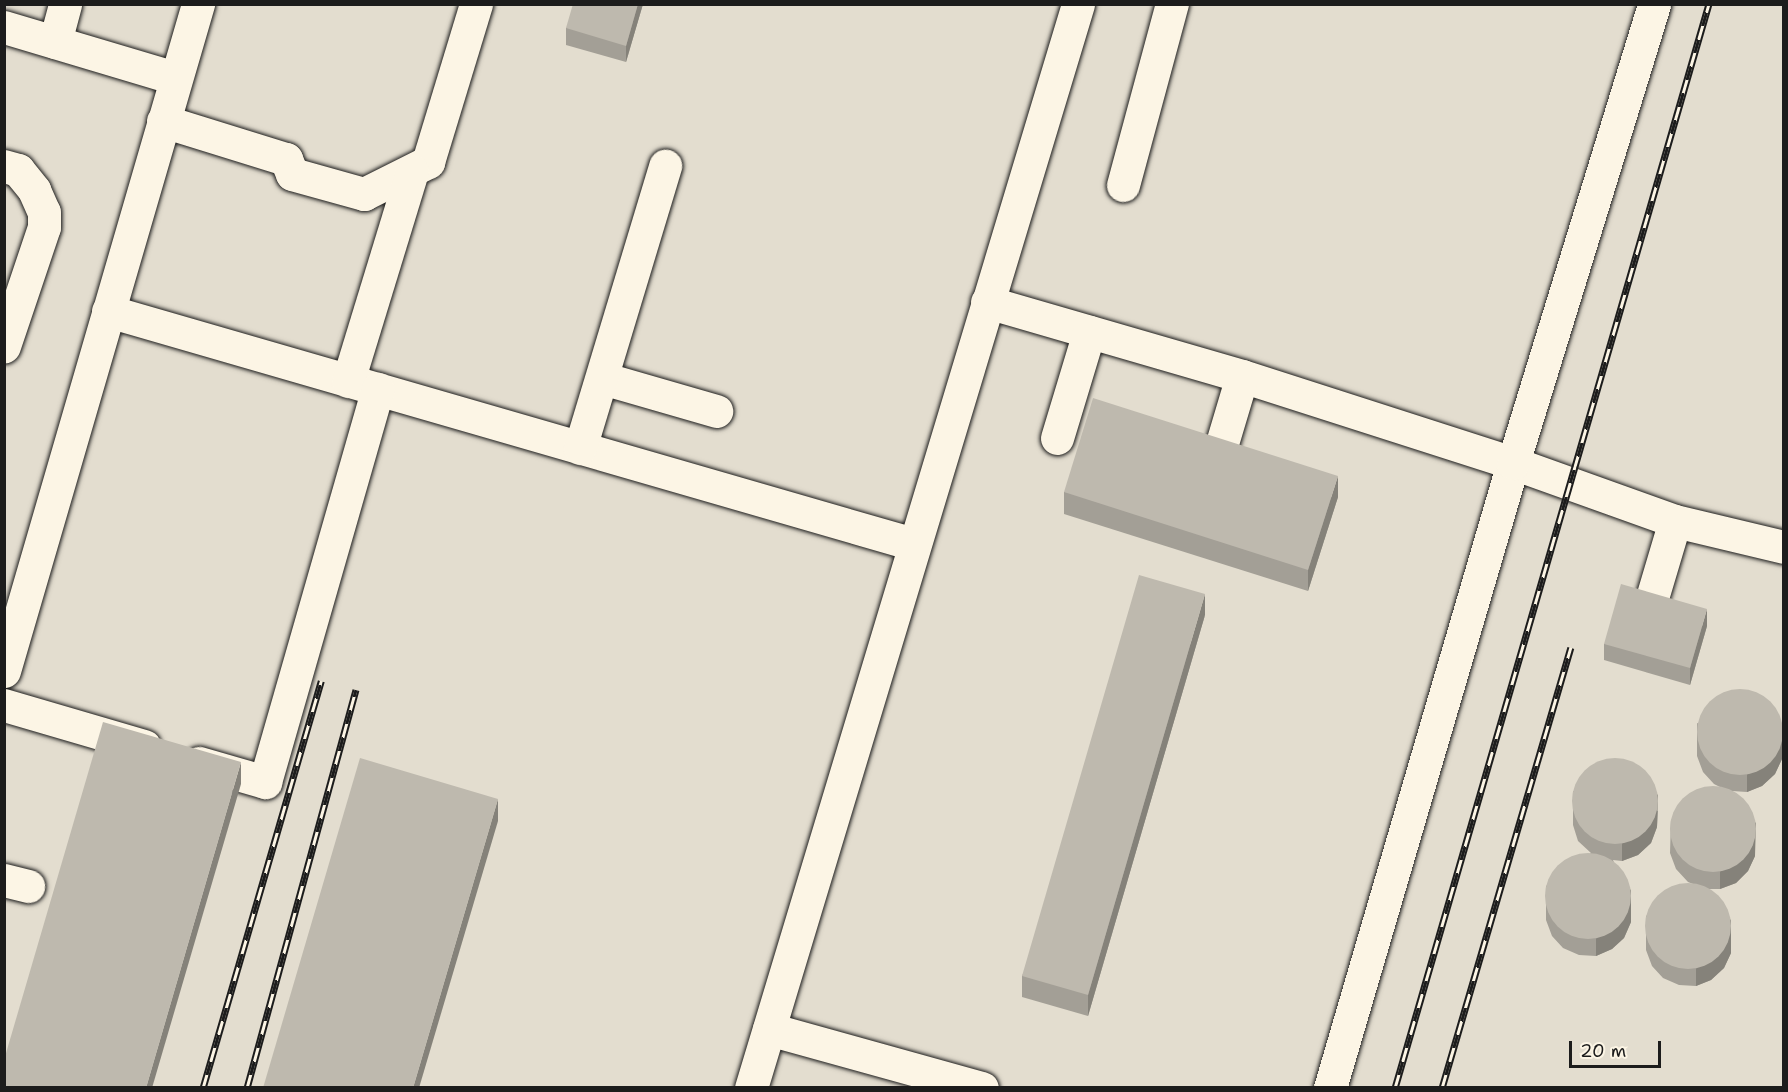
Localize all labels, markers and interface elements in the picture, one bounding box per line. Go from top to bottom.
scale bar [1572,1029,1664,1067]
text: 20 m [1580,1039,1626,1063]

